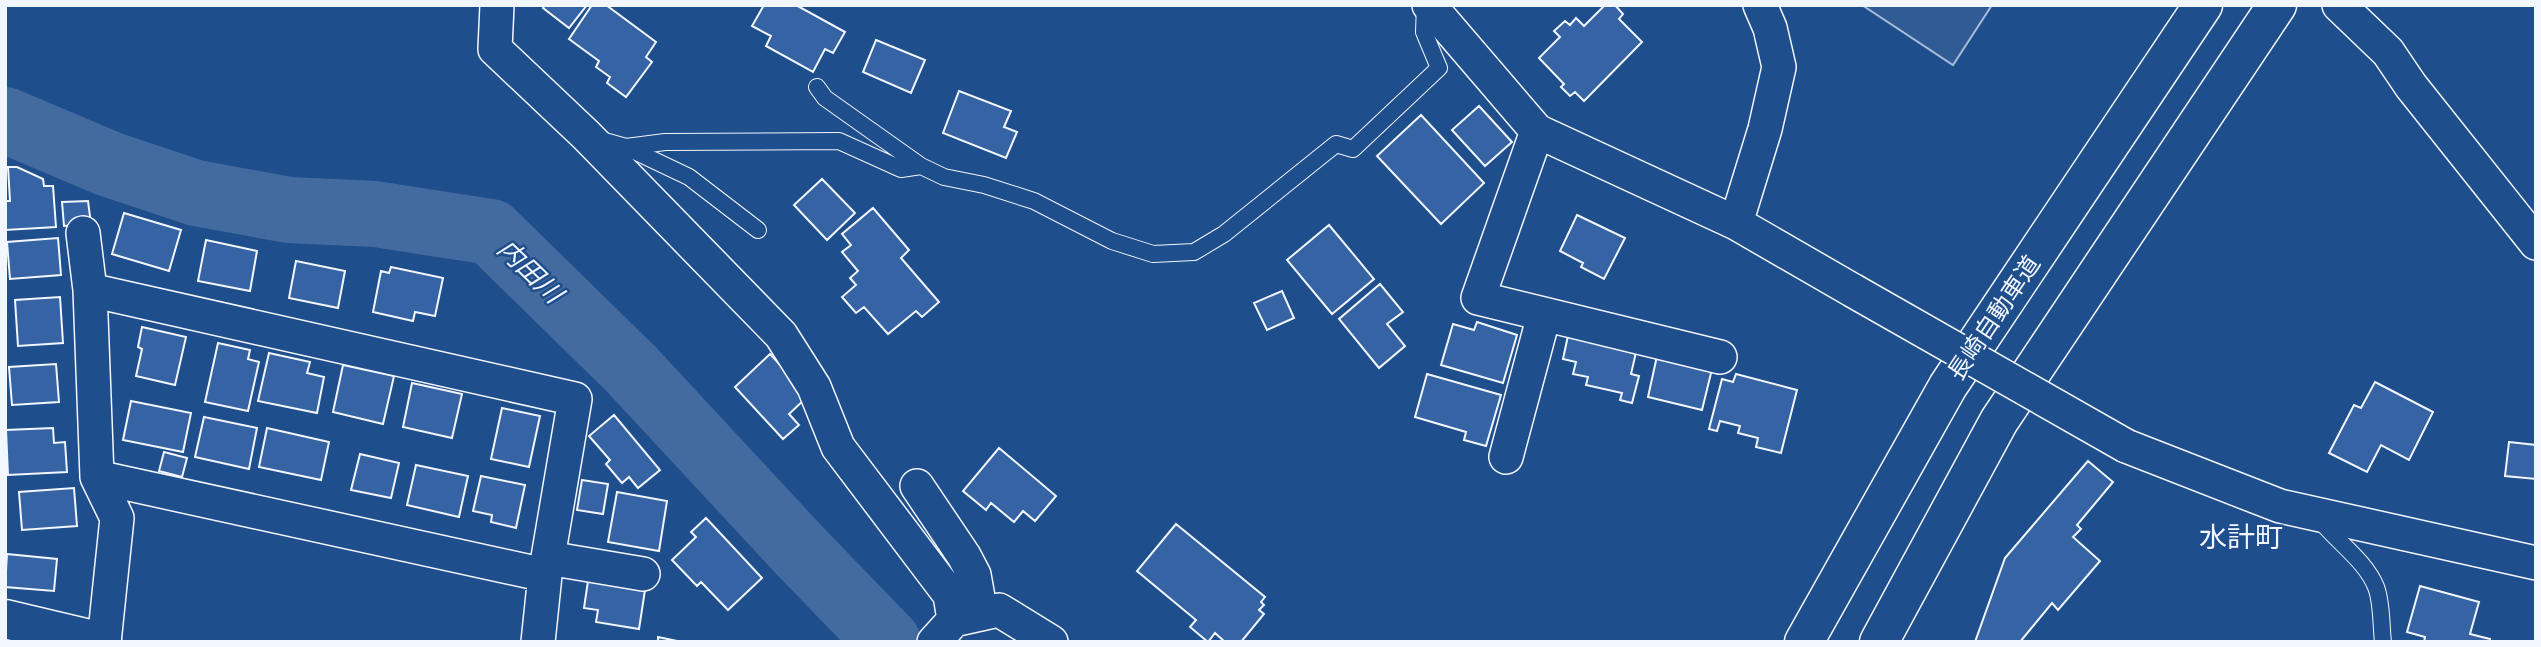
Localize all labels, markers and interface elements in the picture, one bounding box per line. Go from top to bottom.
water label: 内田川 [490,233,571,312]
street label: 長崎自動車道 [1941,250,2047,386]
district label: 水計町 [2199,521,2283,555]

